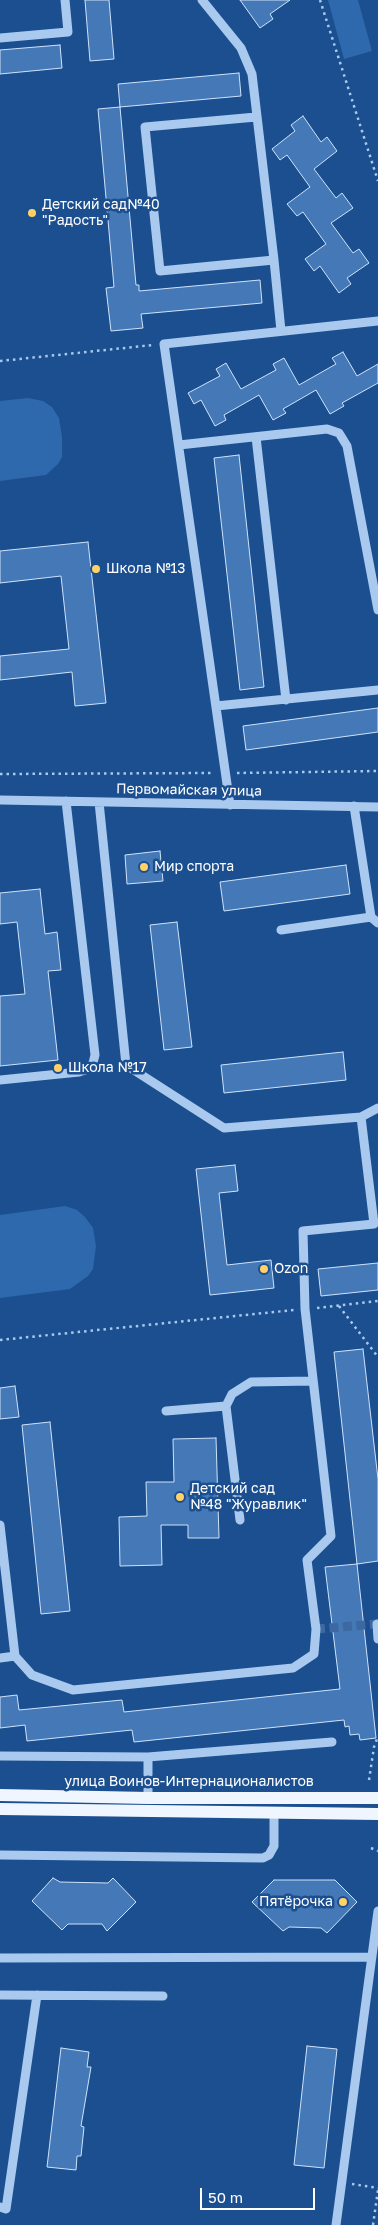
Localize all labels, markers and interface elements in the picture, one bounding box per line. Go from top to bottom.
place label: Детский сад№40 "Радость" [42,197,160,230]
marker: Детский сад№40 "Радость" [26,207,38,219]
place label: Школа №13 [106,561,186,577]
marker: Школа №13 [90,563,102,575]
street label: Первомайская улица [116,780,262,800]
place label: Мир спорта [154,859,234,875]
marker: Мир спорта [138,861,150,873]
place label: Школа №17 [68,1060,147,1076]
marker: Школа №17 [52,1062,64,1074]
place label: Ozon [274,1261,308,1277]
marker: Ozon [258,1263,270,1275]
place label: Детский сад №48 "Журавлик" [190,1481,307,1514]
marker: Детский сад №48 "Журавлик" [174,1491,186,1503]
street label: улица Воинов-Интернационалистов [64,1774,314,1790]
place label: Пятёрочка [259,1894,333,1910]
marker: Пятёрочка [337,1896,349,1908]
scale bar [203,2178,318,2210]
text: 50 m [208,2188,243,2206]

